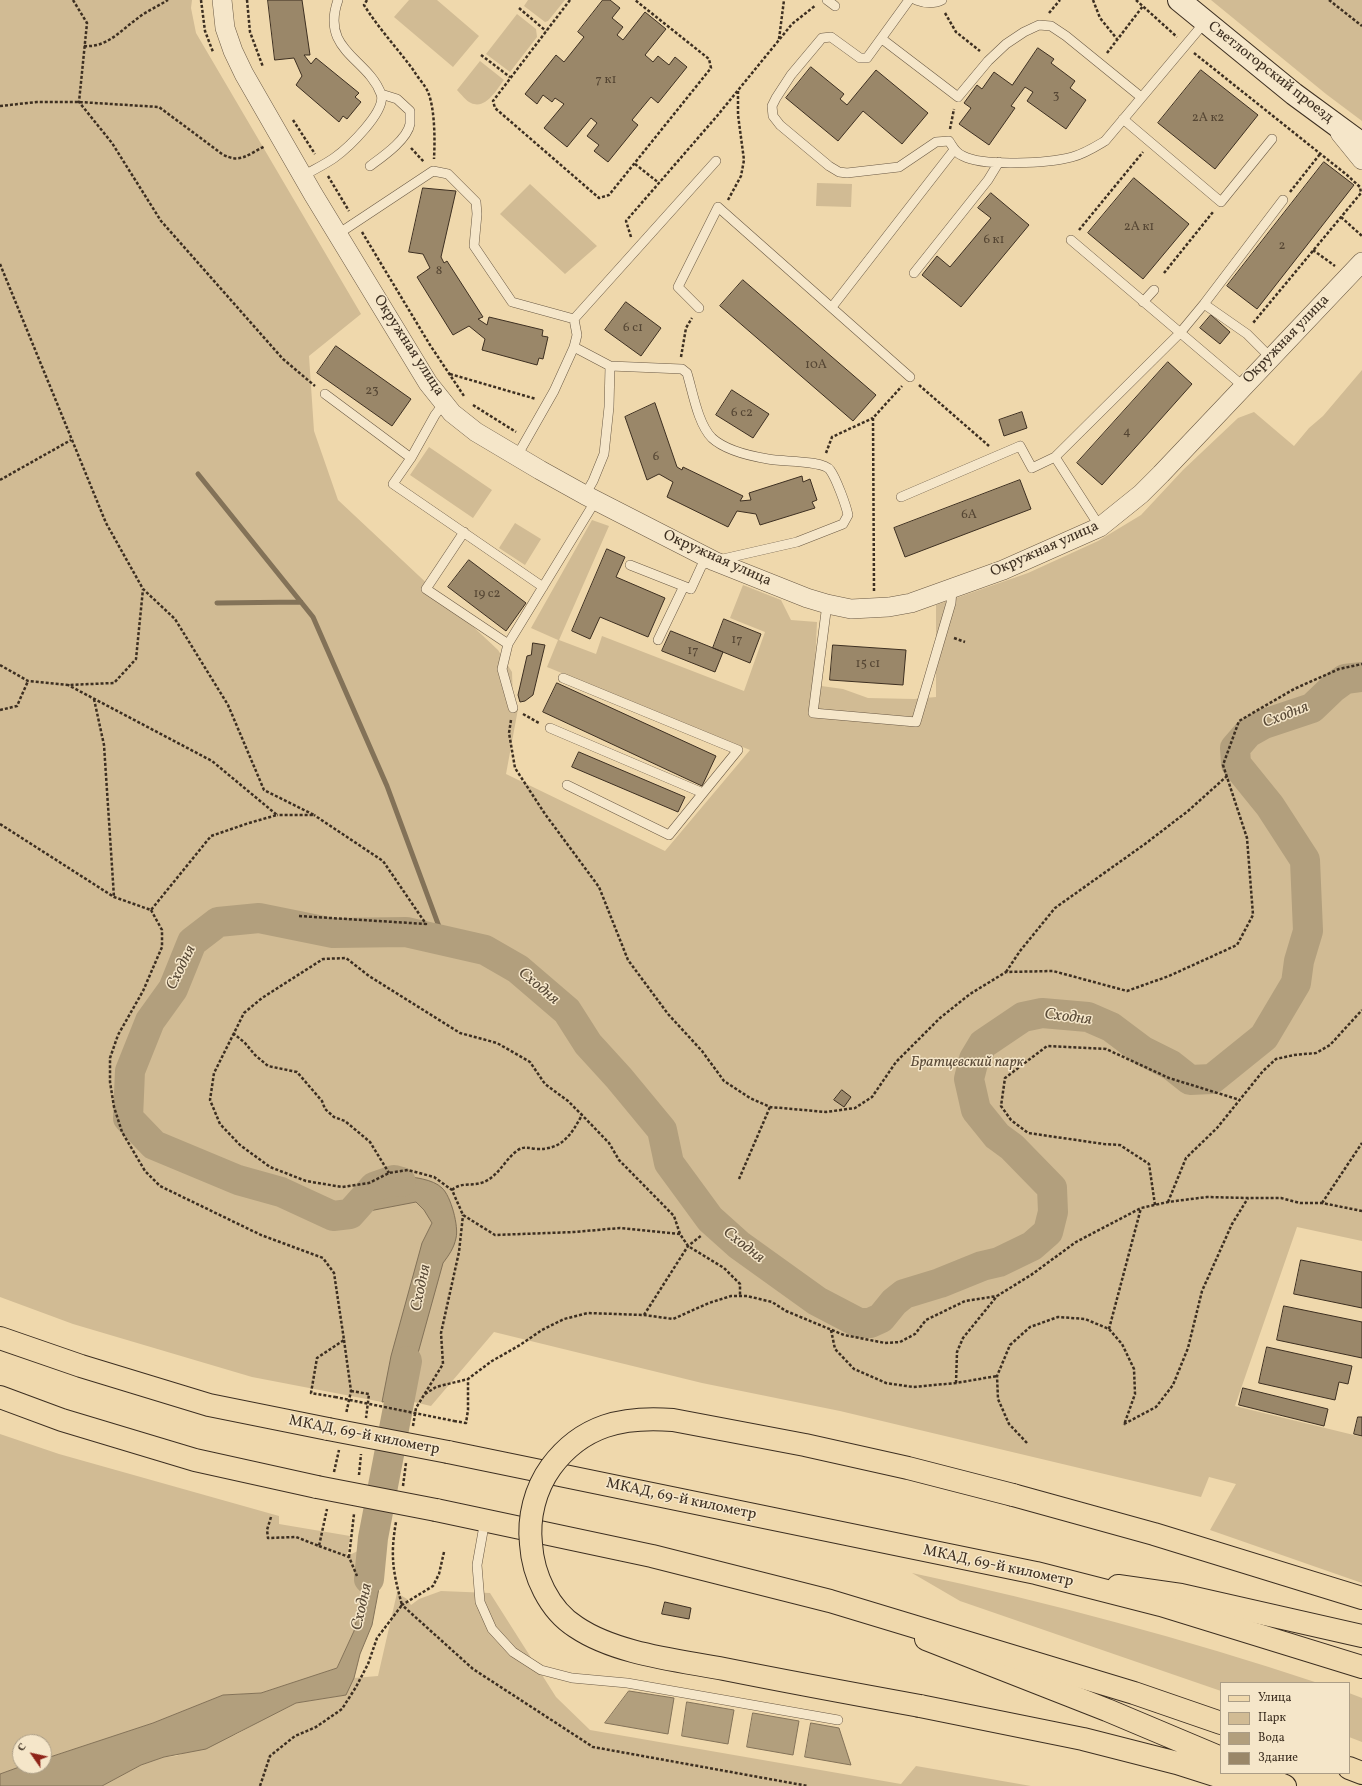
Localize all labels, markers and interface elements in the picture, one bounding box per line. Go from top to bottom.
street label: Светлогорский проезд [1204,18,1336,128]
house number: 7 к1 [596,73,616,89]
house number: 3 [1053,89,1059,105]
house number: 2А к2 [1192,111,1224,127]
house number: 2А к1 [1124,220,1154,236]
house number: 6 к1 [983,233,1005,249]
house number: 2 [1279,239,1285,255]
house number: 8 [436,264,442,280]
street label: Окружная улица [369,292,447,400]
street label: Окружная улица [1240,292,1334,388]
house number: 6 с1 [623,321,643,337]
house number: 10А [805,358,827,374]
house number: 23 [365,384,379,400]
house number: 6 с2 [731,406,753,422]
house number: 4 [1123,425,1131,441]
house number: 6 [653,450,659,466]
house number: 6А [961,508,977,524]
street label: Окружная улица [988,518,1102,582]
street label: Окружная улица [660,527,774,591]
house number: 19 с2 [473,587,501,603]
house number: 17 [731,633,743,649]
house number: 17 [687,644,699,660]
house number: 15 с1 [856,657,880,673]
water label: Сходня [1260,698,1312,734]
water label: Сходня [163,942,201,994]
water label: Сходня [514,964,562,1010]
water label: Сходня [1043,1006,1093,1030]
park label: Братцевский парк [911,1054,1023,1072]
water label: Сходня [718,1224,768,1268]
water label: Сходня [408,1263,436,1313]
street label: МКАД, 69-й километр [287,1413,441,1459]
street label: МКАД, 69-й километр [604,1475,758,1525]
street label: МКАД, 69-й километр [921,1542,1075,1592]
water label: Сходня [348,1582,378,1632]
legend [1220,1682,1350,1774]
text: Улица [1258,1690,1291,1706]
text: Парк [1258,1710,1286,1726]
text: Вода [1258,1730,1285,1746]
north arrow [12,1734,52,1774]
text: С [14,1740,31,1755]
text: Здание [1258,1750,1298,1766]

